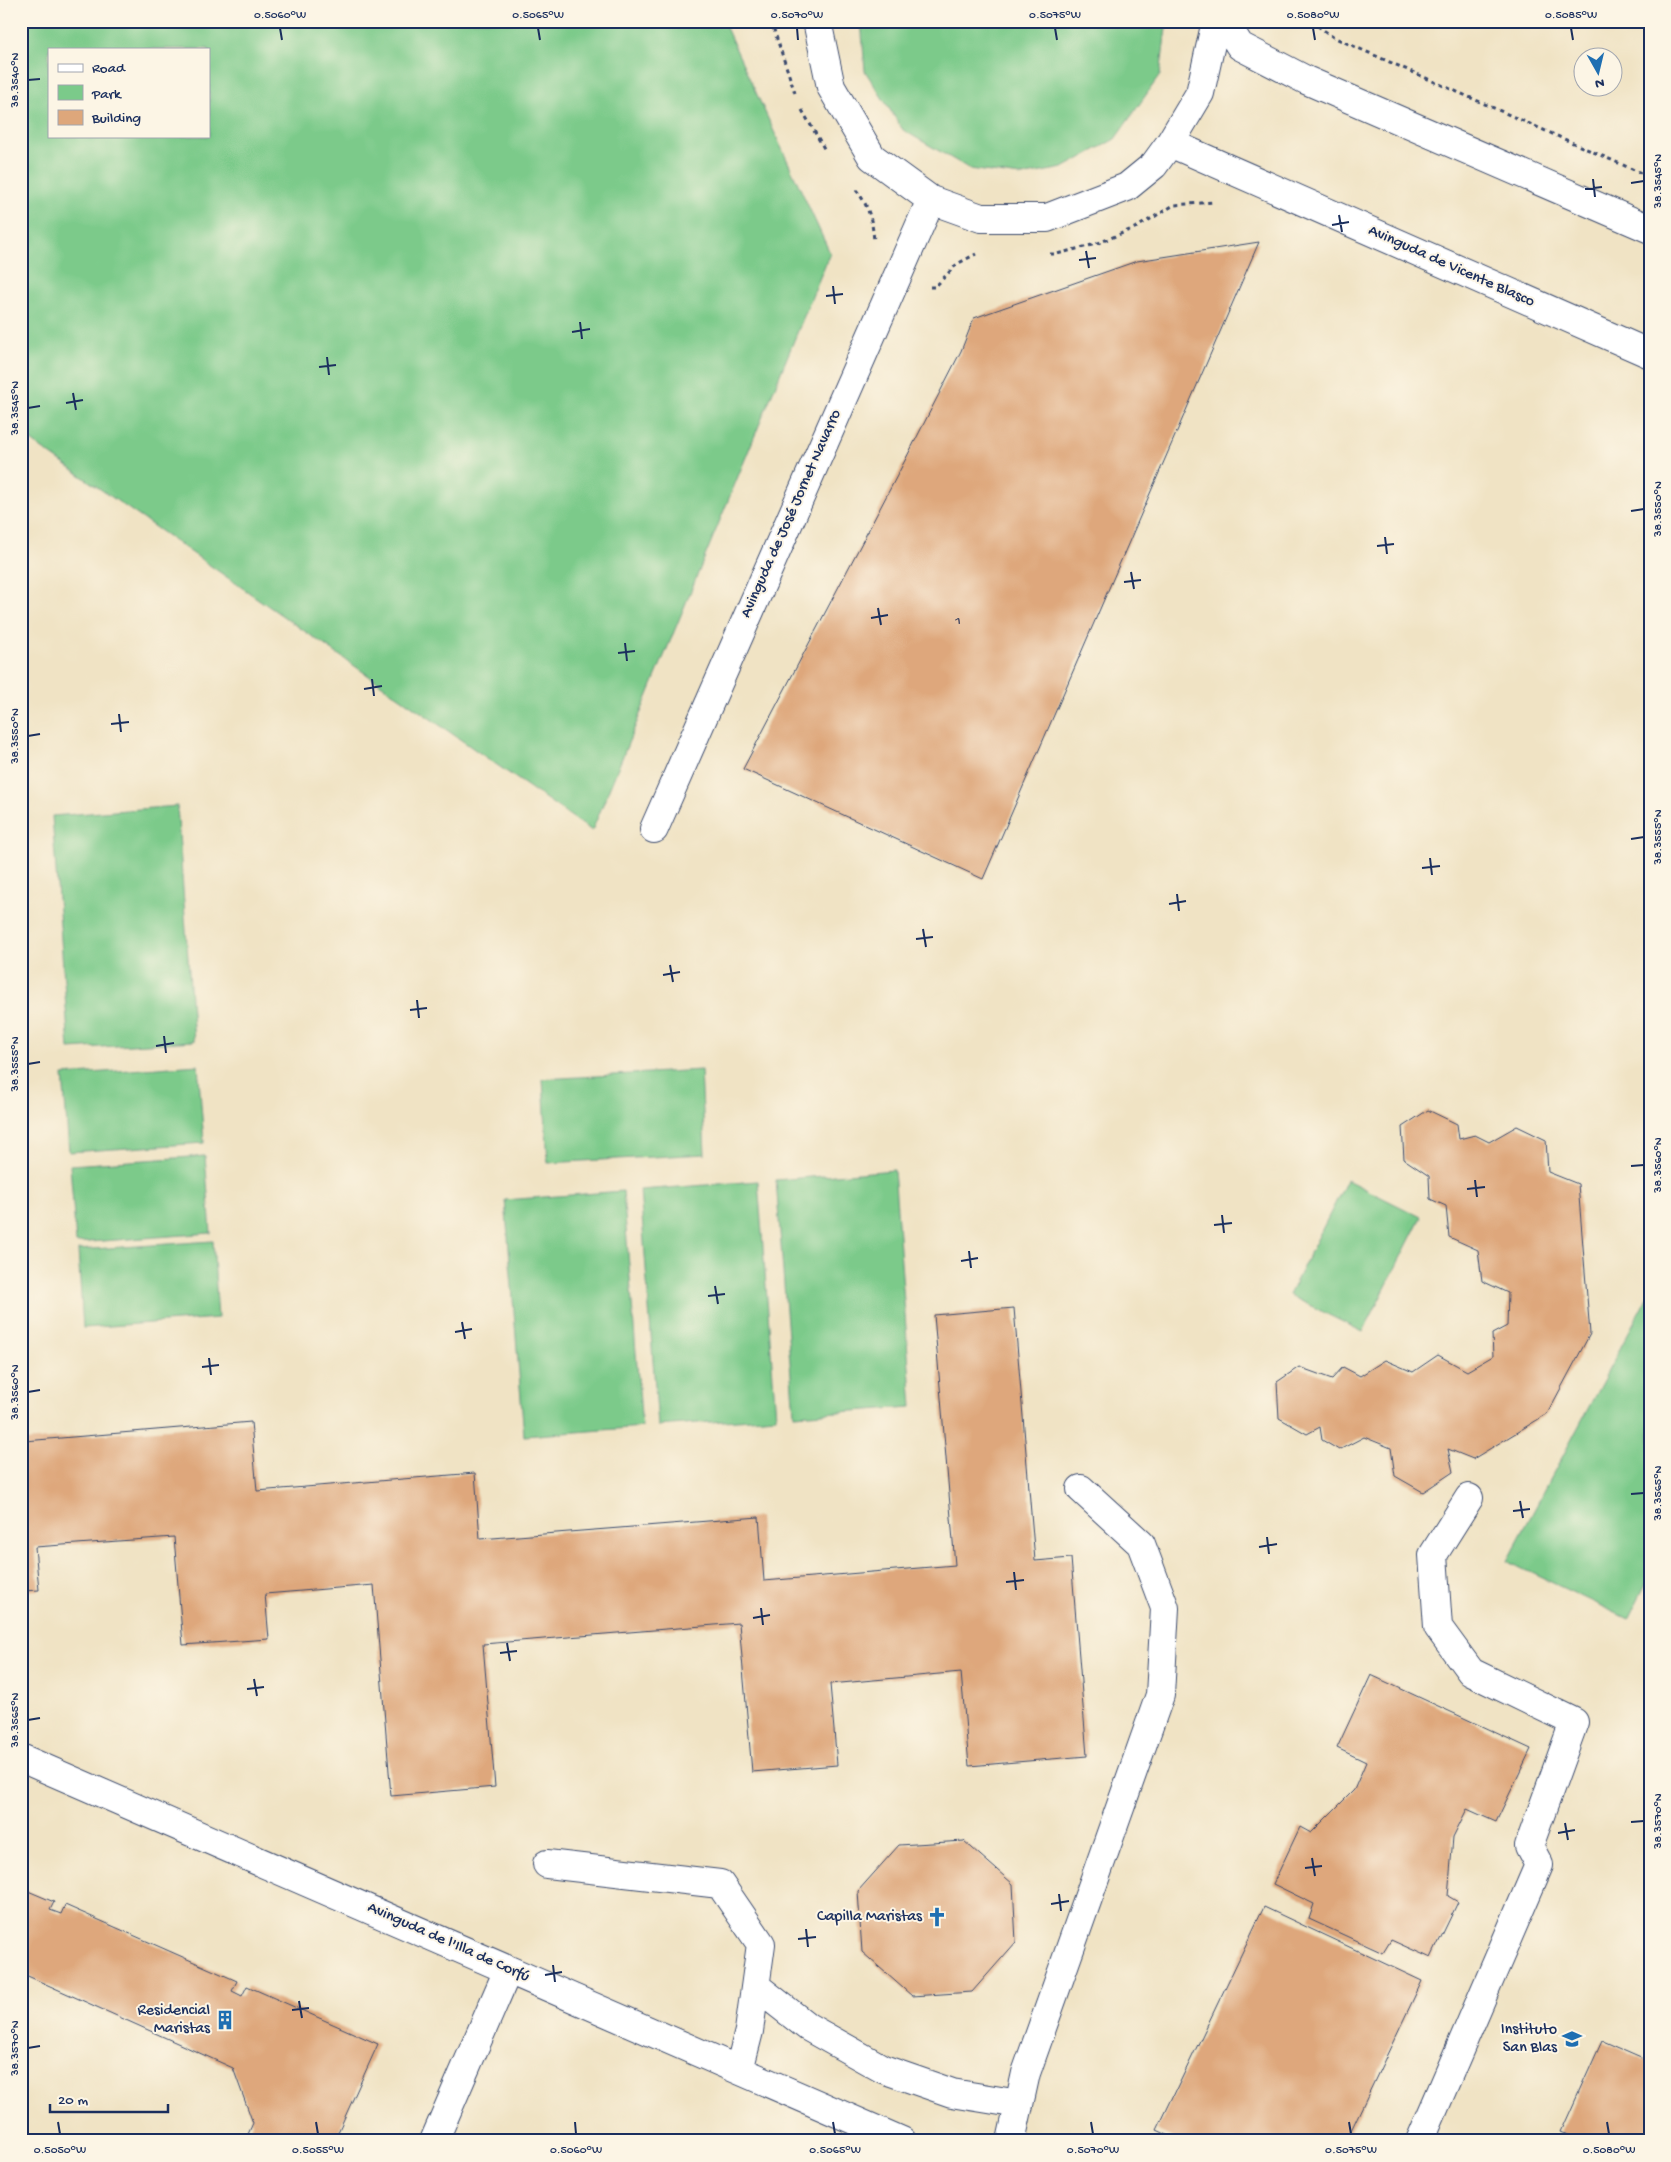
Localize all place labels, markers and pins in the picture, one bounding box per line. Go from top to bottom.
church icon: Capilla Maristas [926,1906,948,1928]
place label: Capilla Maristas [817,1908,923,1927]
place label: Residencial Maristas [137,2002,211,2039]
building icon: Residencial Maristas [214,2009,236,2031]
place label: Instituto San Blas [1501,2021,1558,2058]
school or university icon: Instituto San Blas [1561,2028,1583,2050]

